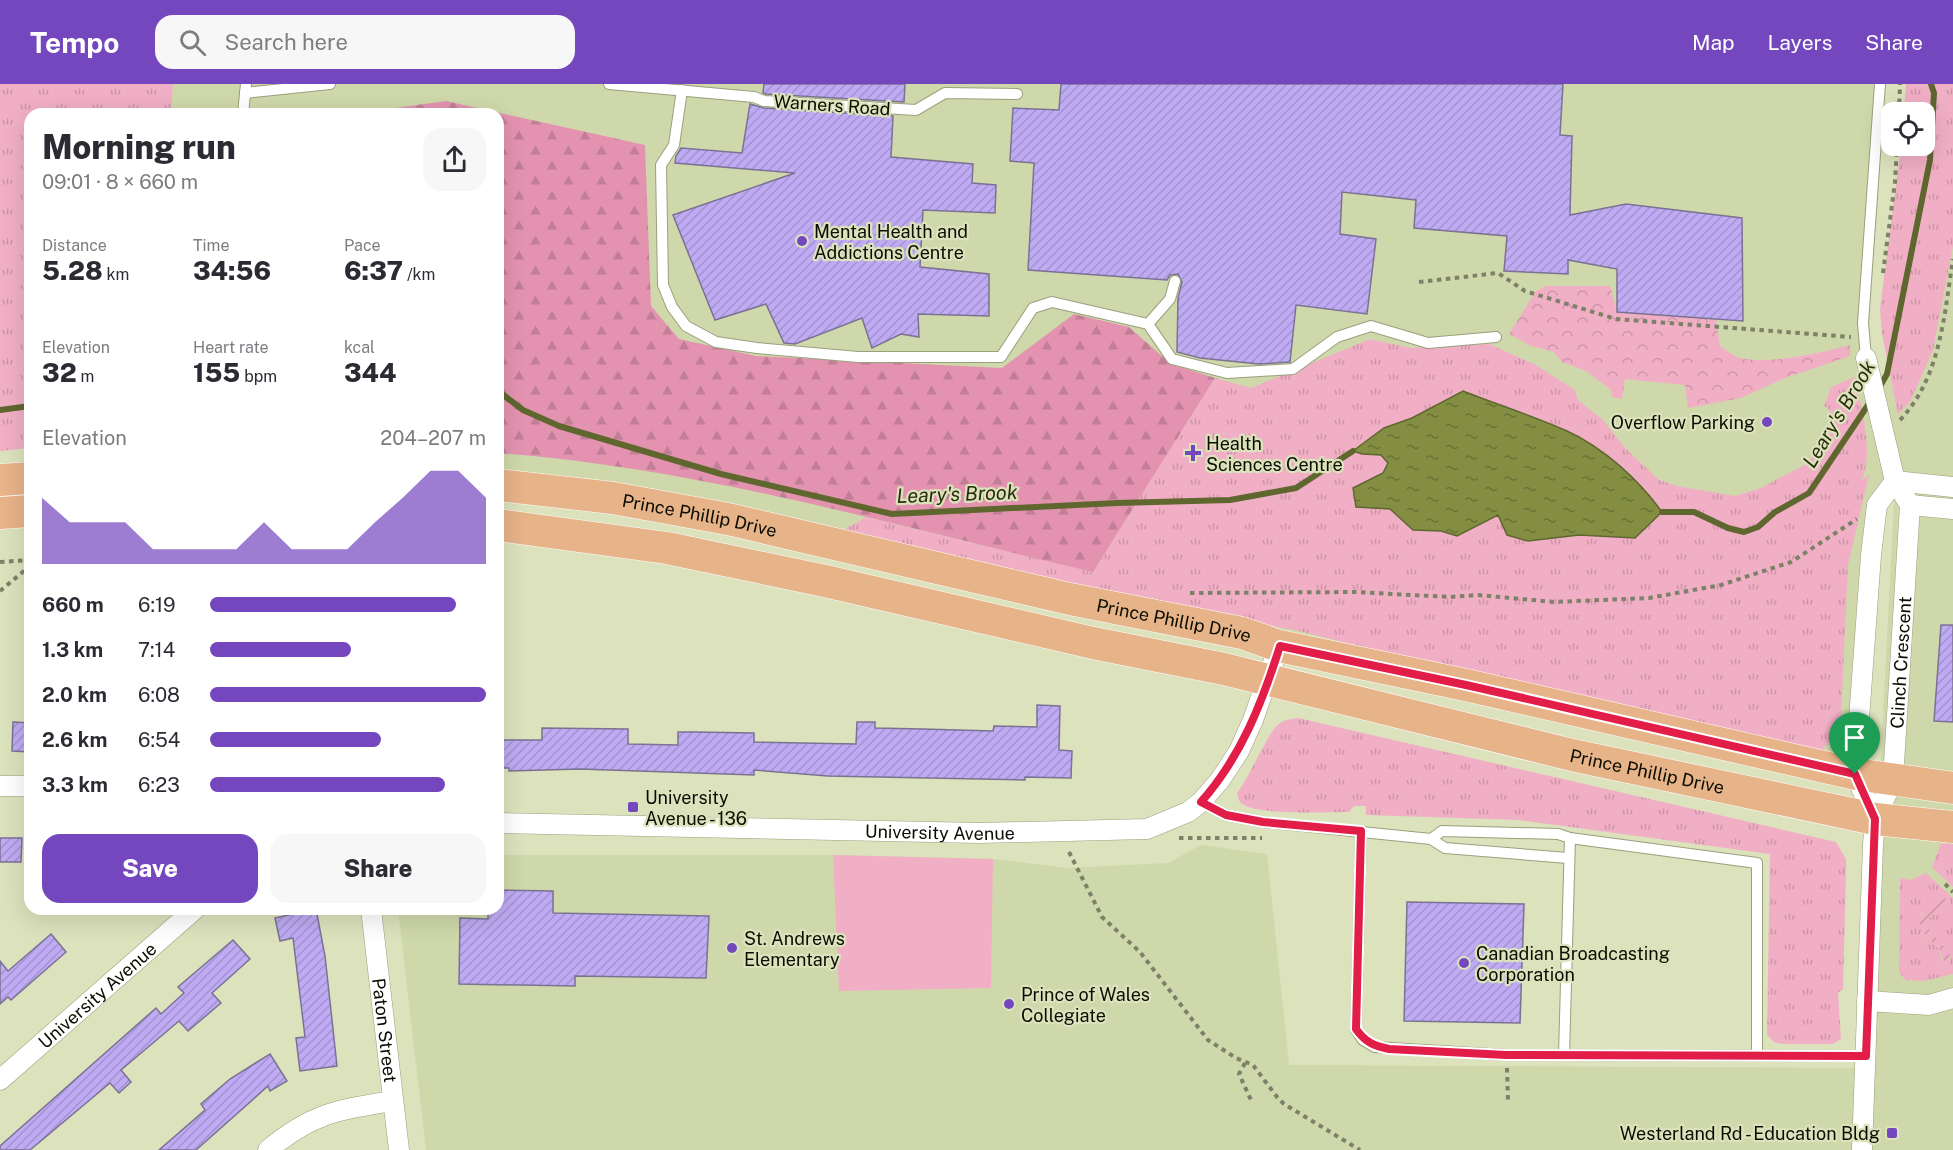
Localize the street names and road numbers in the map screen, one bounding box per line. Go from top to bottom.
street label: Warners Road [773,90,891,120]
street label: Prince Phillip Drive [621,489,779,541]
street label: Prince Phillip Drive [1095,594,1254,646]
street label: Clinch Crescent [1886,596,1915,729]
street label: Prince Phillip Drive [1568,744,1726,797]
street label: University Avenue [865,820,1015,844]
street label: University Avenue [34,938,160,1052]
street label: Paton Street [369,977,402,1084]

